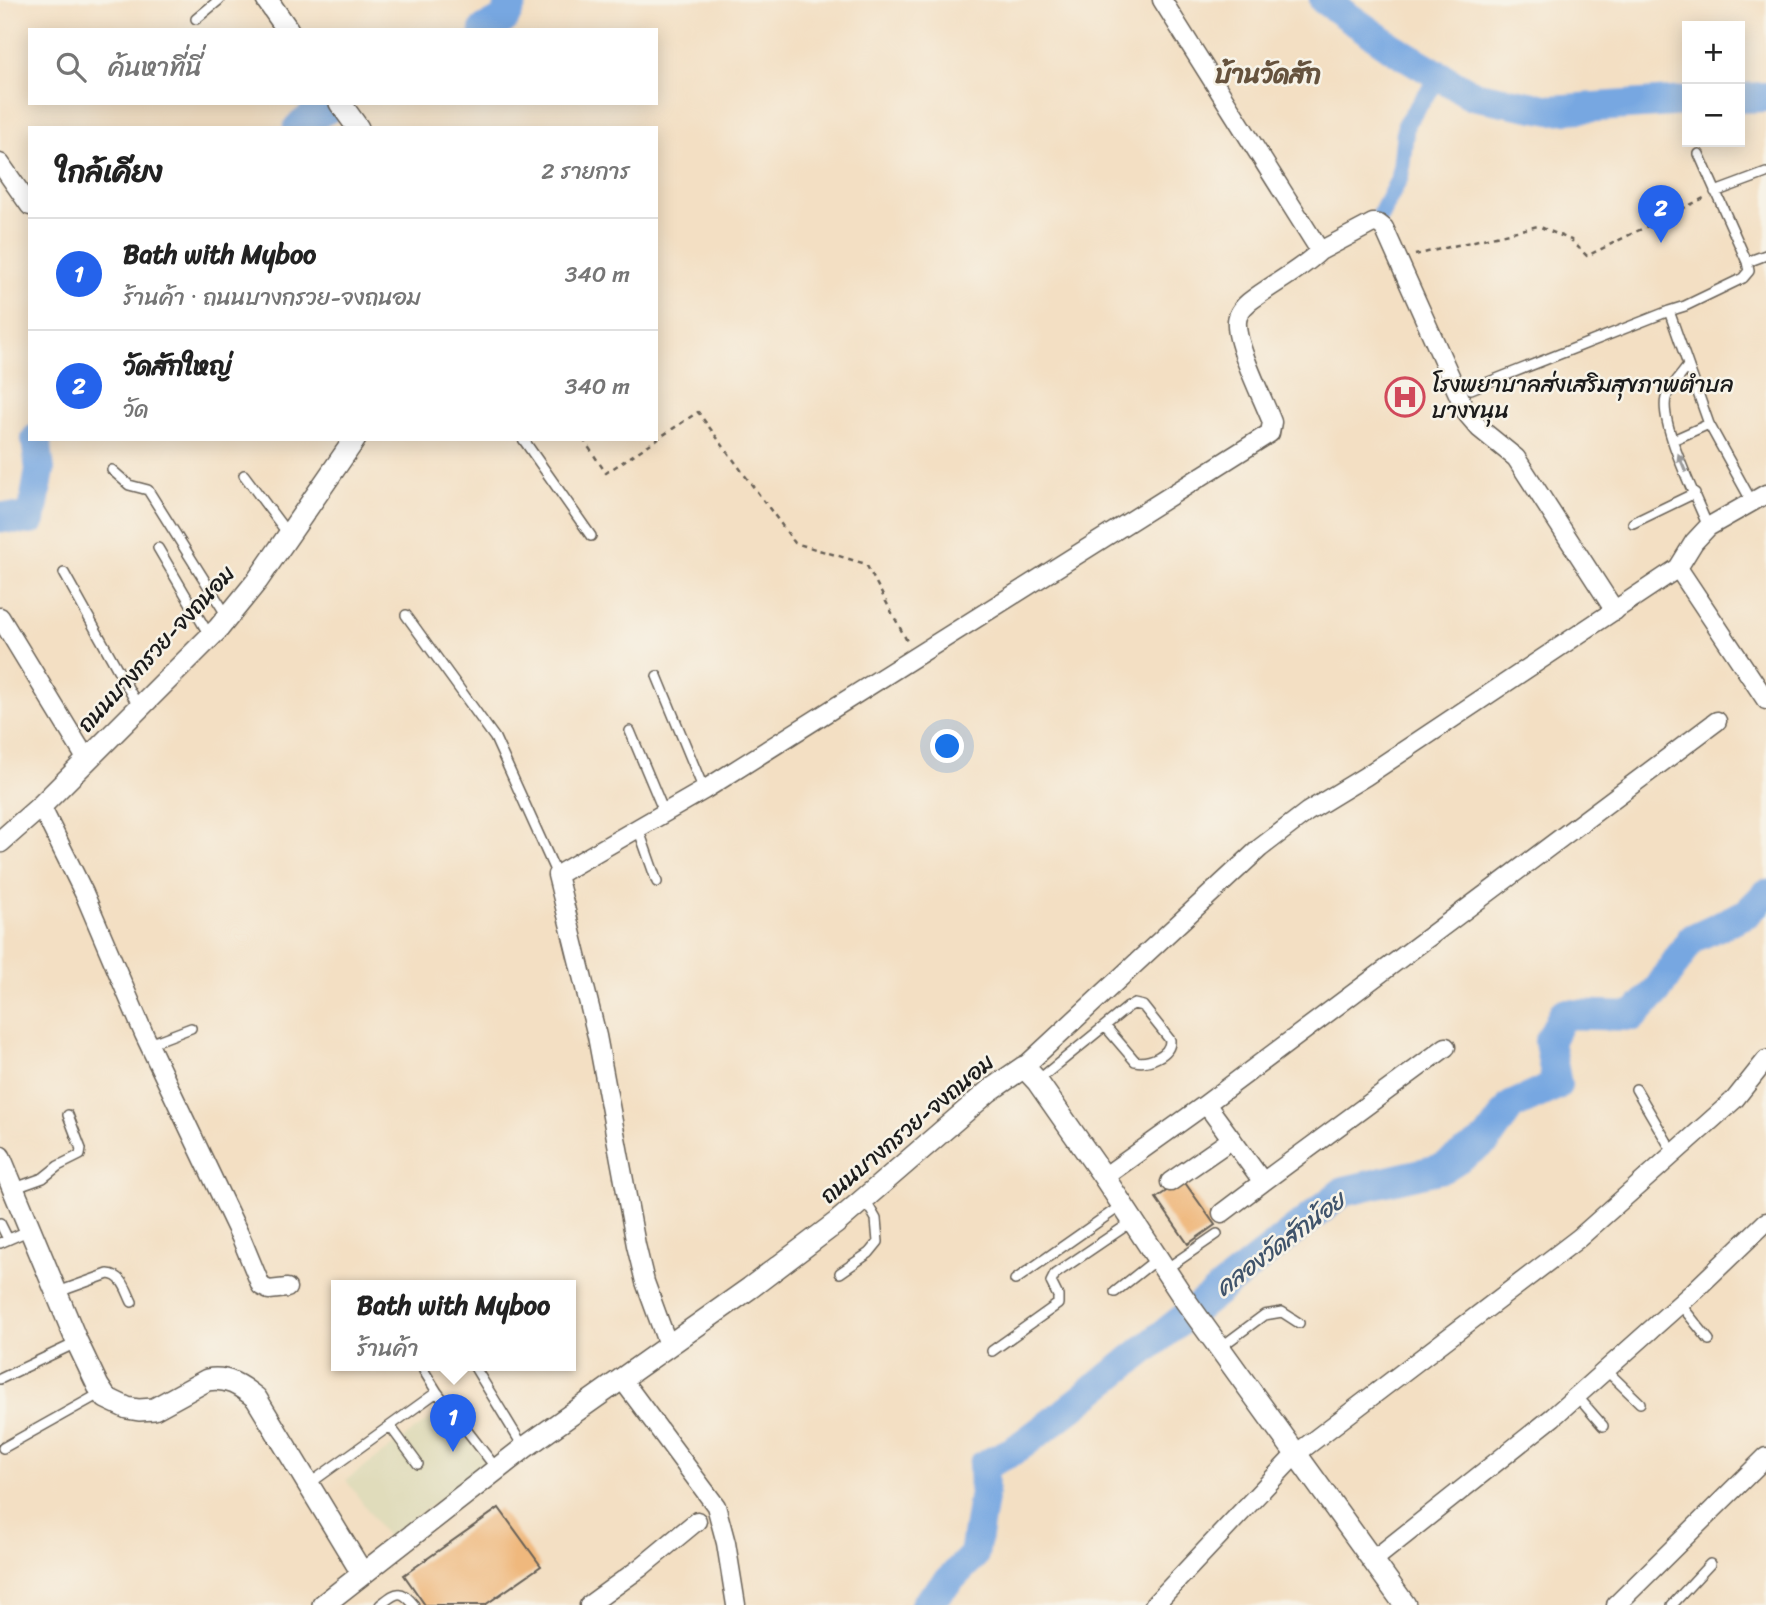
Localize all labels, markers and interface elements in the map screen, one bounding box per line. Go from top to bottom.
map controls [1682,21,1745,147]
button: + [1682,21,1745,84]
search box [28,28,658,105]
text: ค้นหาที่นี่ [108,44,202,90]
icon: search [52,48,90,86]
district label: บ้านวัดสัก [1214,51,1321,97]
button: − [1682,84,1745,147]
text: ใกล้เคียง [56,145,163,199]
text: 2 รายการ [541,151,630,192]
pin: 2 [1638,185,1684,243]
text: Bath with Myboo [123,231,316,277]
text: 1 [74,254,84,295]
text: 340 m [565,254,630,295]
text: ร้านค้า · ถนนบางกรวย-จงถนอม [123,277,421,318]
text: วัดสักใหญ่ [123,343,232,389]
place label: โรงพยาบาลส่งเสริมสุขภาพตำบล บางขนุน [1432,364,1734,431]
text: 2 [72,366,86,407]
text: 340 m [565,366,630,407]
hospital icon: โรงพยาบาลส่งเสริมสุขภาพตำบล บางขนุน [1384,376,1426,418]
text: วัด [123,389,148,430]
one-way arrow [1676,453,1687,474]
street label: ถนนบางกรวย-จงถนอม [67,555,246,743]
your location [930,729,964,763]
street label: ถนนบางกรวย-จงถนอม [810,1043,1004,1215]
water label: คลองวัดสักน้อย [1206,1179,1357,1307]
popup [331,1280,576,1371]
text: Bath with Myboo [357,1282,550,1328]
text: ร้านค้า [357,1328,419,1369]
pin: 1 [430,1394,476,1452]

